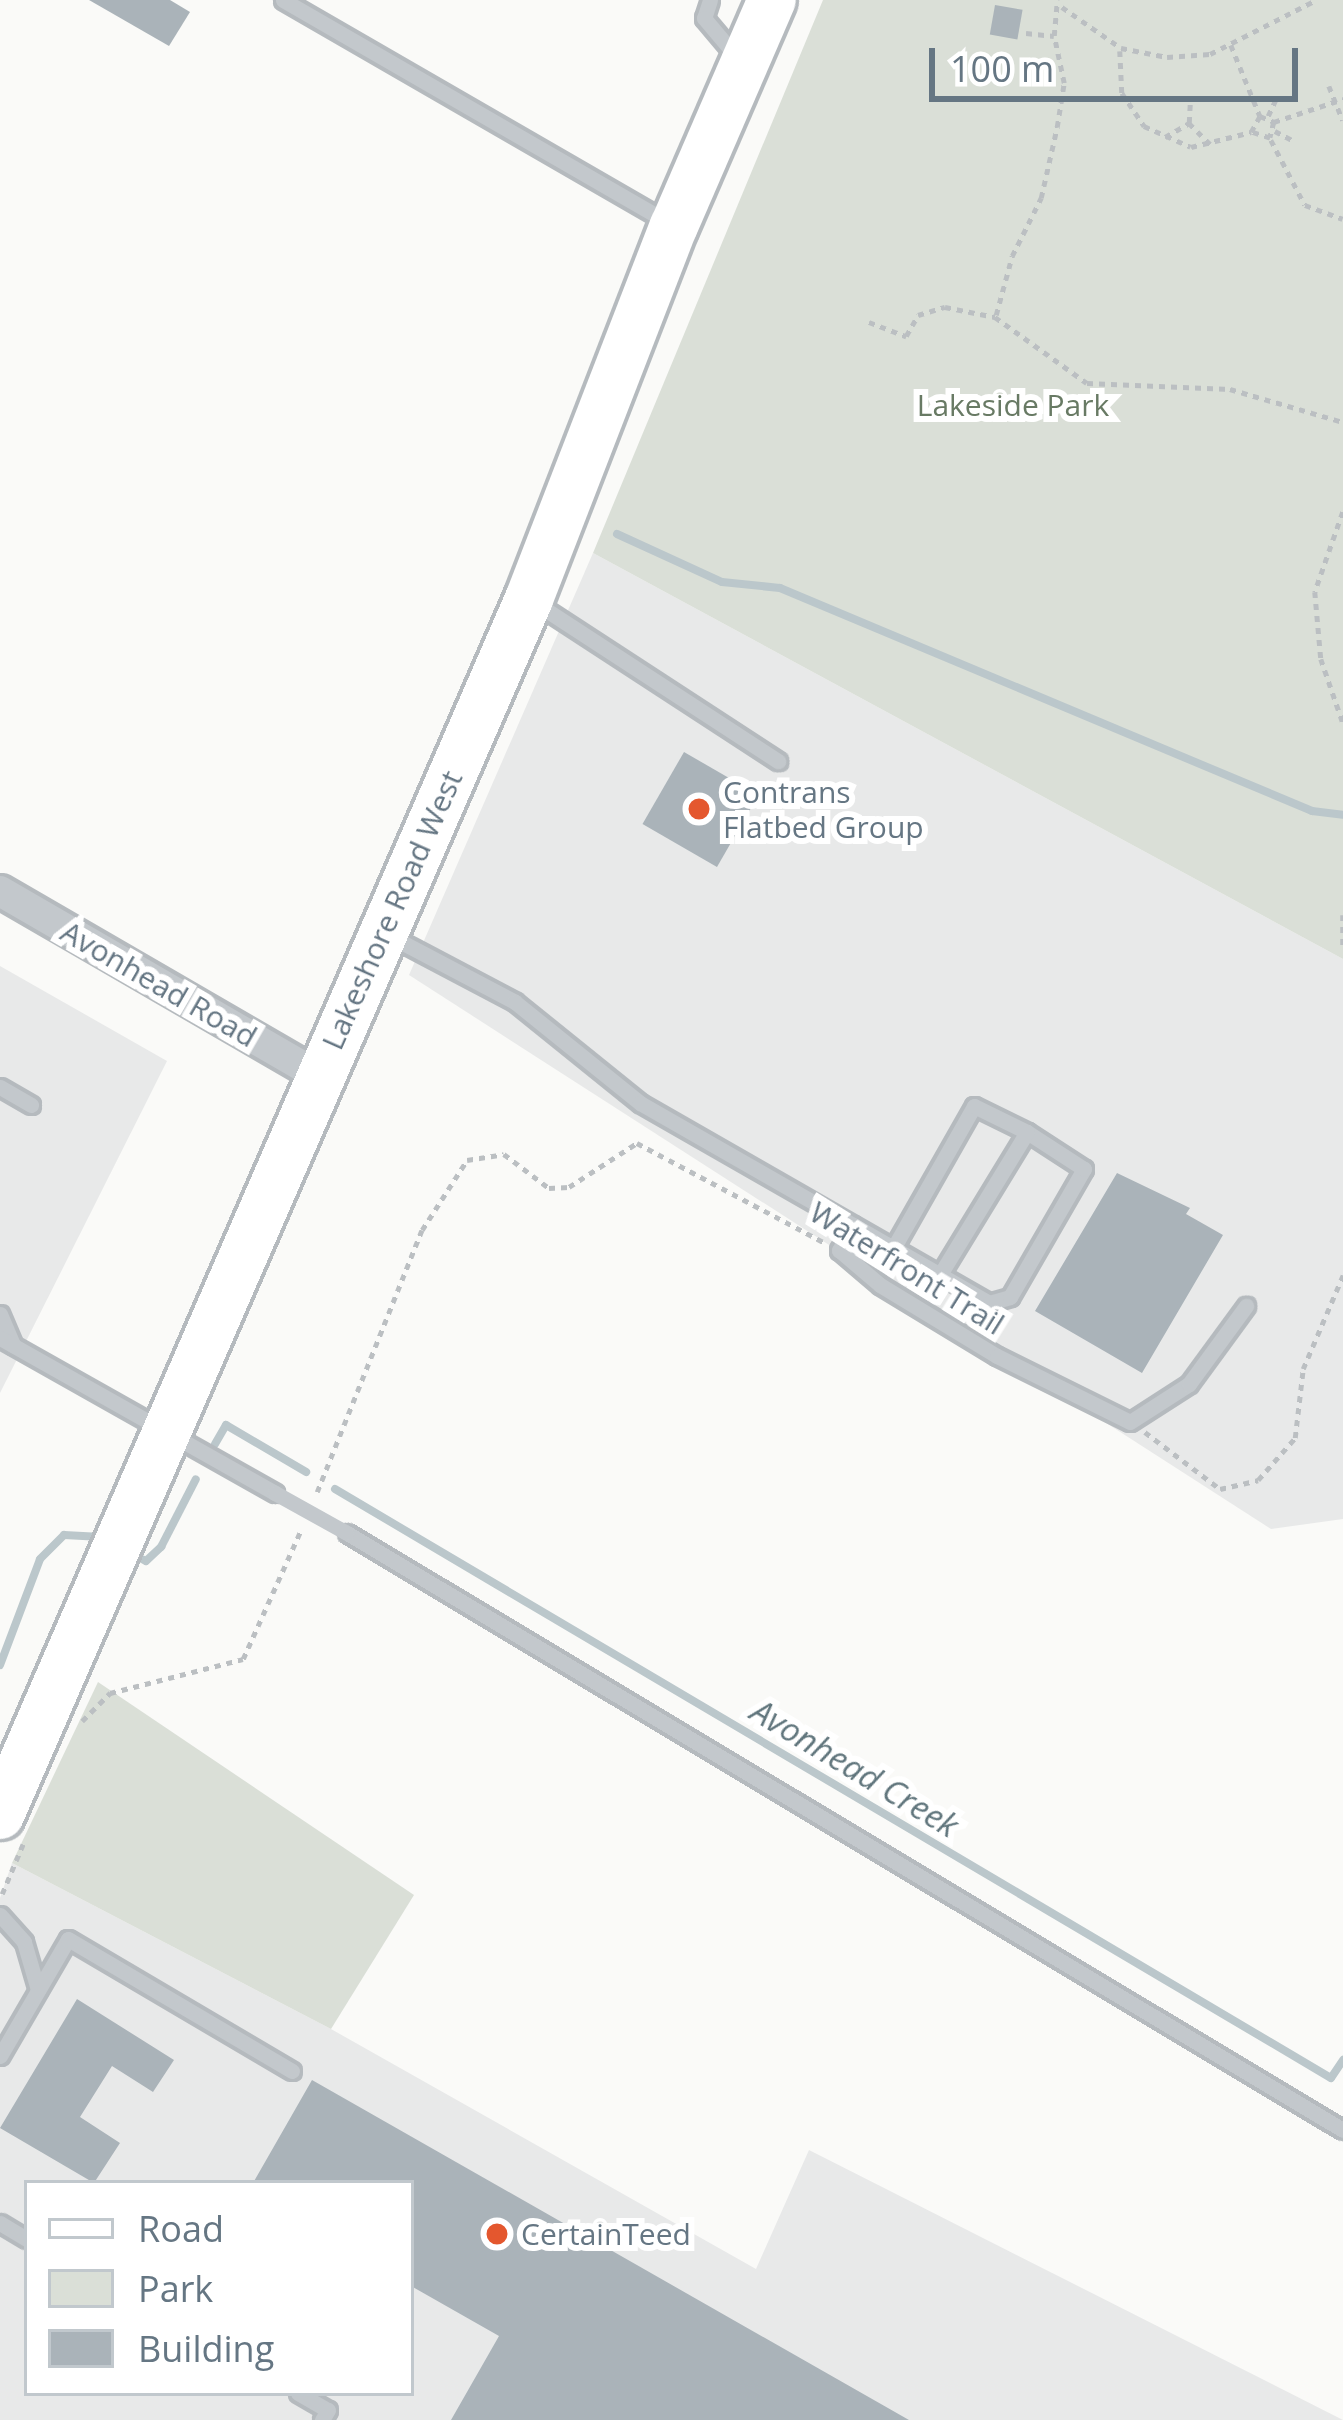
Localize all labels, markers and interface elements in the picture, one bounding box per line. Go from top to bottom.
scale bar [935,24,1304,98]
text: 100 m [950,44,1054,93]
park label: Lakeside Park [917,387,1109,423]
street label: Lakeshore Road West [314,765,470,1055]
place label: Contrans Flatbed Group [723,774,924,844]
marker: Contrans Flatbed Group [686,796,712,822]
street label: Avonhead Road [55,913,263,1055]
street label: Waterfront Trail [803,1194,1011,1342]
water label: Avonhead Creek [744,1691,966,1845]
legend [24,2180,414,2396]
text: Road [138,2204,224,2253]
place label: CertainTeed [521,2216,691,2252]
marker: CertainTeed [484,2221,510,2247]
text: Park [138,2264,213,2313]
text: Building [138,2324,274,2373]

